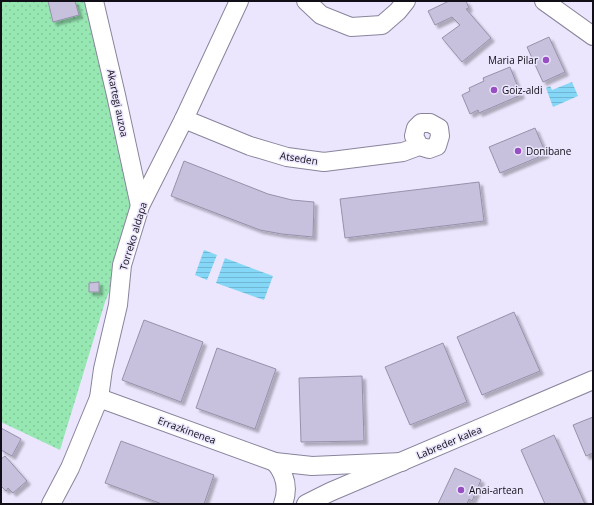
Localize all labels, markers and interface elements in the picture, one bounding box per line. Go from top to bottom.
place label: Maria Pilar [488,53,538,67]
marker: Maria Pilar [541,55,551,65]
street label: Akartegi auzoa [104,68,132,138]
place label: Goiz-aldi [502,83,542,97]
marker: Goiz-aldi [489,85,499,95]
place label: Donibane [526,144,572,158]
marker: Donibane [513,146,523,156]
street label: Atseden [279,148,319,168]
street label: Torreko aldapa [116,200,150,272]
street label: Errazkinenea [156,413,218,447]
street label: Labreder kalea [414,422,484,462]
place label: Anai-artean [469,483,523,497]
marker: Anai-artean [456,485,466,495]

